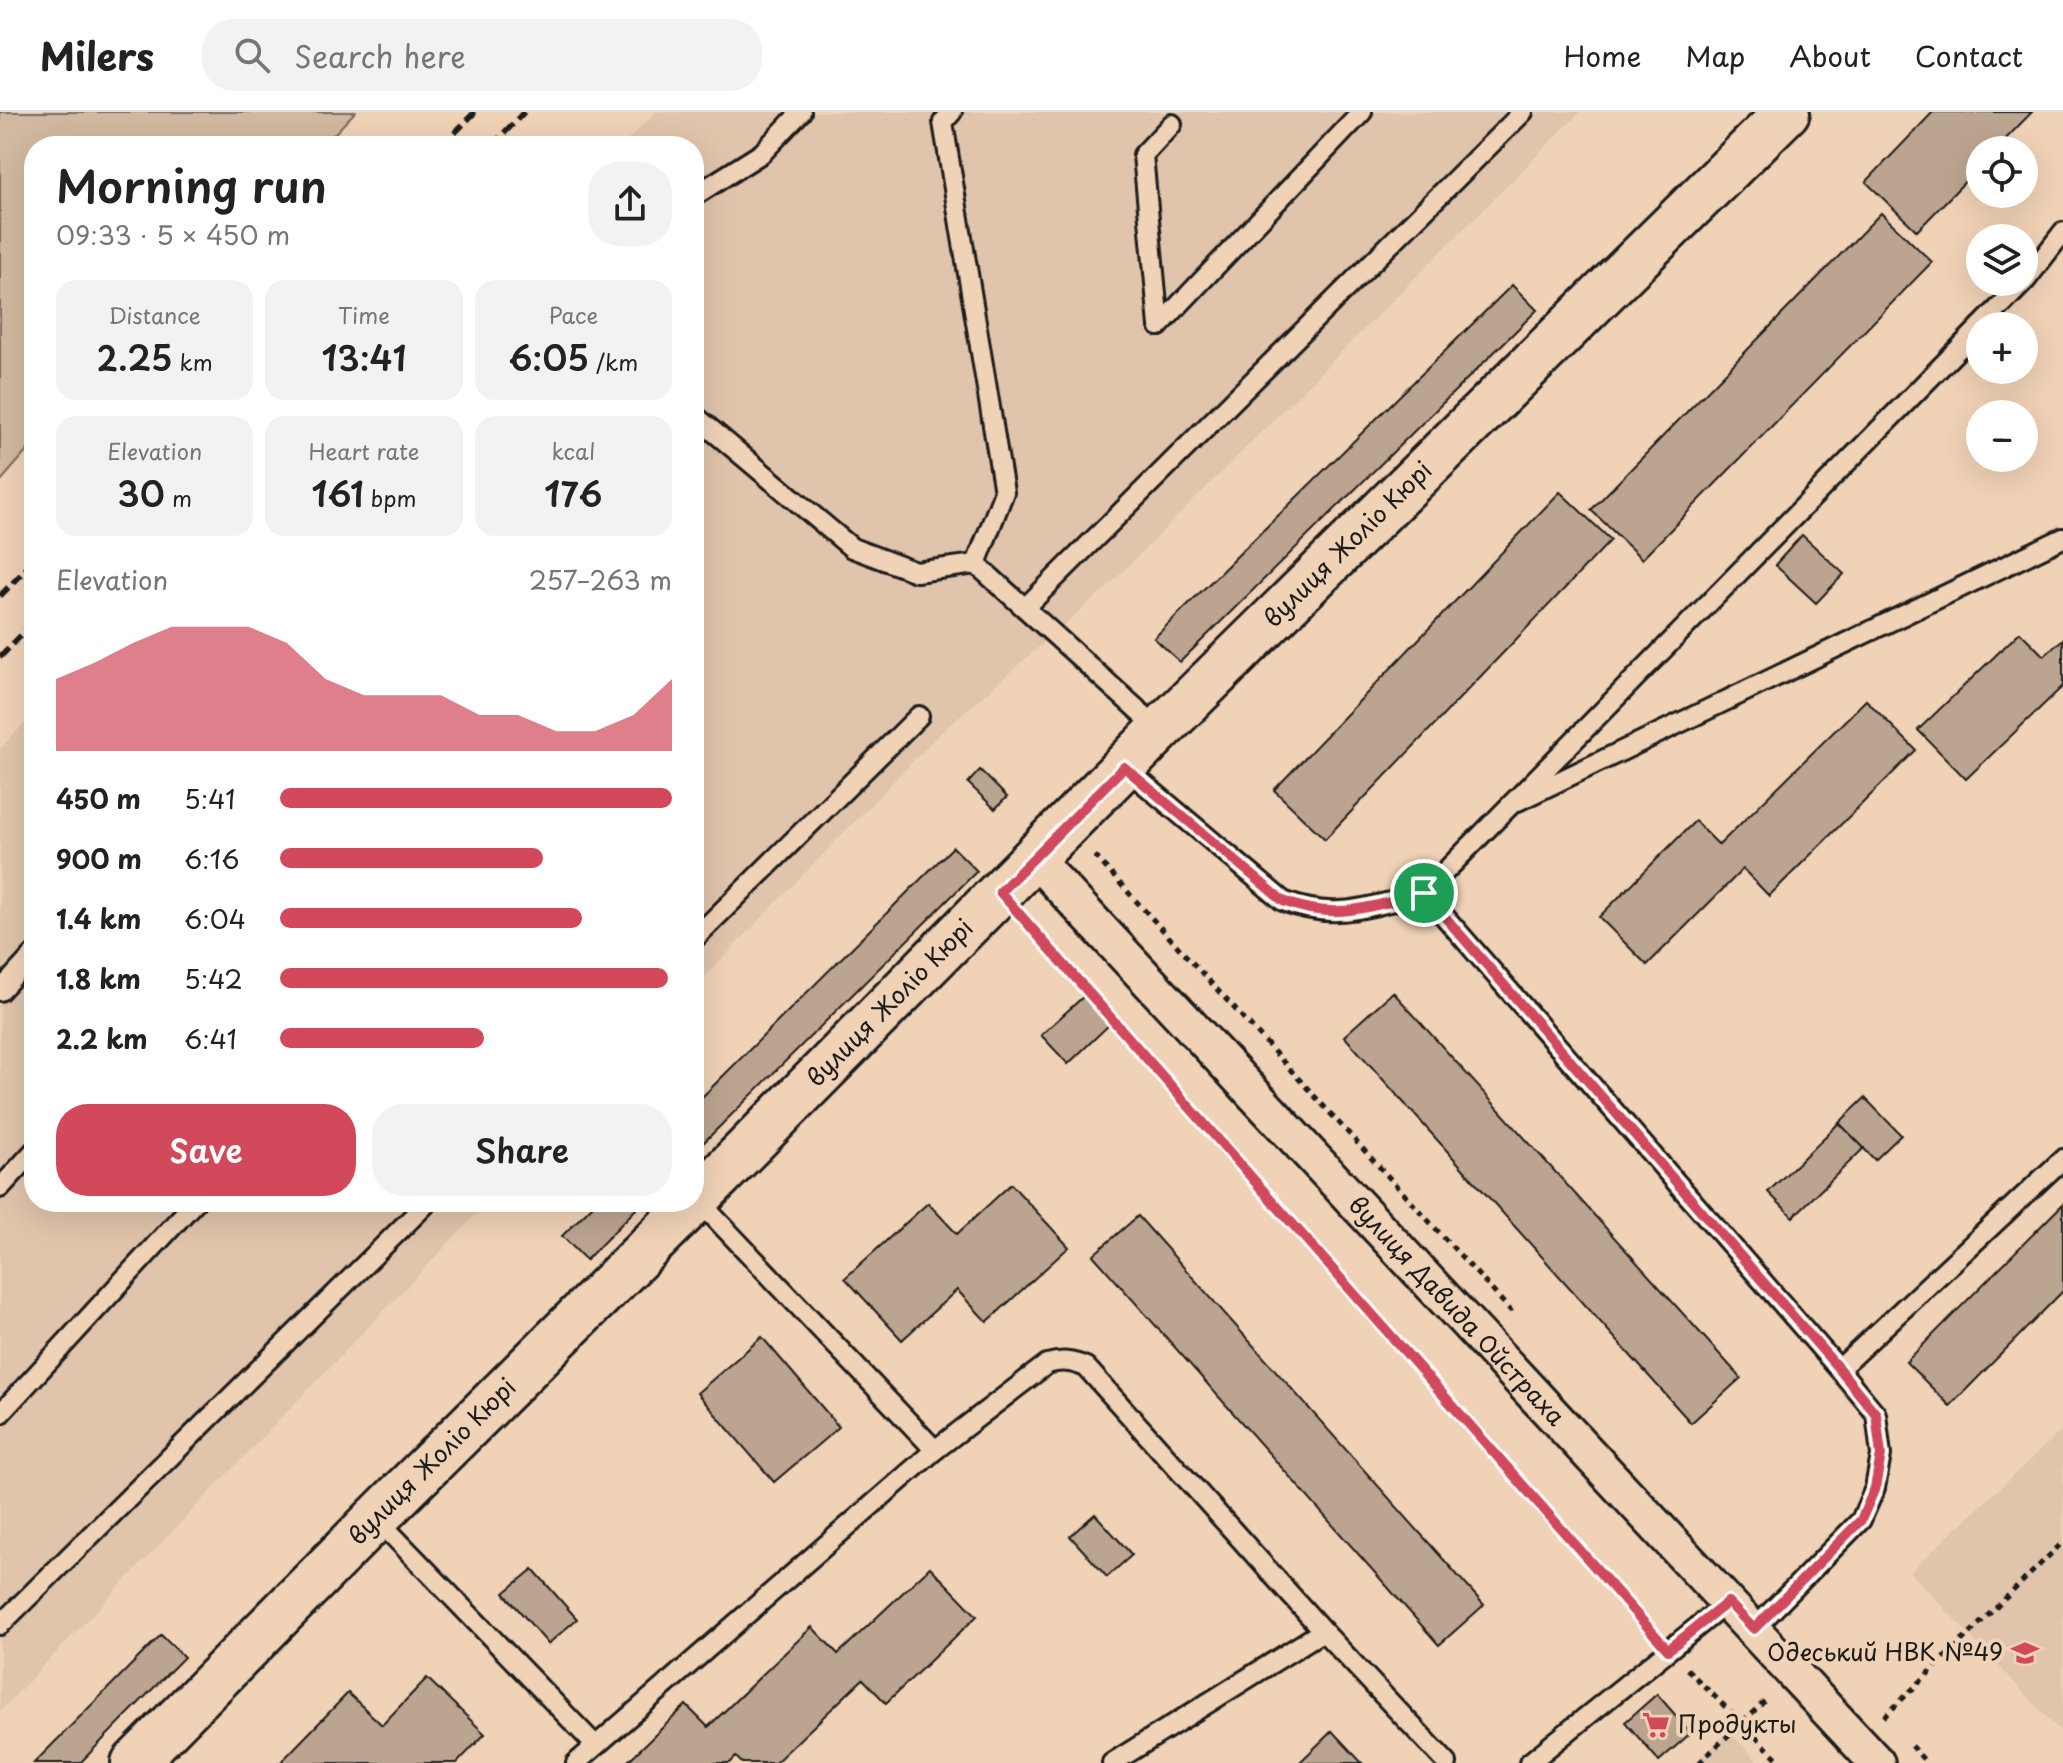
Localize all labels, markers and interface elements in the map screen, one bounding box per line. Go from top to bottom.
search box [202,19,762,91]
text: Milers [40,27,154,84]
icon: search [230,33,274,77]
text: Search here [294,33,466,78]
text: Home [1563,34,1641,77]
text: Map [1685,34,1745,77]
text: About [1789,34,1871,77]
text: Contact [1915,34,2023,77]
map controls [1966,136,2038,472]
button: locate [1966,136,2038,208]
text: Morning run [56,152,327,218]
button: share [588,162,672,246]
text: 09:33 · 5 × 450 m [56,215,290,254]
button: layers [1966,224,2038,296]
text: Distance [109,298,201,331]
text: Time [338,298,390,331]
text: Pace [548,298,598,331]
button: + [1966,312,2038,384]
text: 2.25 [97,331,172,383]
text: 13:41 [321,331,407,383]
text: 6:05 [508,331,589,383]
text: km [172,345,213,378]
text: /km [589,345,638,378]
button: − [1966,400,2038,472]
text: Elevation [107,434,202,467]
text: Heart rate [308,434,420,467]
text: kcal [551,434,595,467]
street label: вулиця Жоліо Кюрі [1254,452,1439,635]
text: 30 [117,467,165,519]
text: 161 [311,467,364,519]
text: 176 [544,467,602,519]
text: m [165,481,192,514]
text: bpm [364,481,417,514]
text: Elevation [56,560,168,599]
text: 257–263 m [529,560,672,599]
text: 450 m [56,779,141,818]
text: 5:41 [184,779,235,818]
text: 900 m [56,839,142,878]
text: 6:16 [184,839,240,878]
pin [1390,859,1458,927]
icon: arrive [1402,871,1446,915]
text: 1.4 km [56,899,141,938]
text: 6:04 [184,899,246,938]
street label: вулиця Жоліо Кюрі [797,910,980,1094]
text: 1.8 km [56,959,141,998]
text: 5:42 [184,959,243,998]
text: 2.2 km [56,1019,147,1058]
text: 6:41 [184,1019,237,1058]
button: Save [56,1104,356,1196]
button: Share [372,1104,672,1196]
street label: вулиця Давида Ойстраха [1341,1187,1574,1433]
street label: вулиця Жоліо Кюрі [339,1369,523,1552]
place label: Одеський НВК №49 [1767,1633,2003,1669]
school or university icon: Одеський НВК №49 [2010,1638,2040,1668]
place label: Продукты [1678,1705,1797,1741]
supermarket icon: Продукты [1641,1710,1671,1740]

